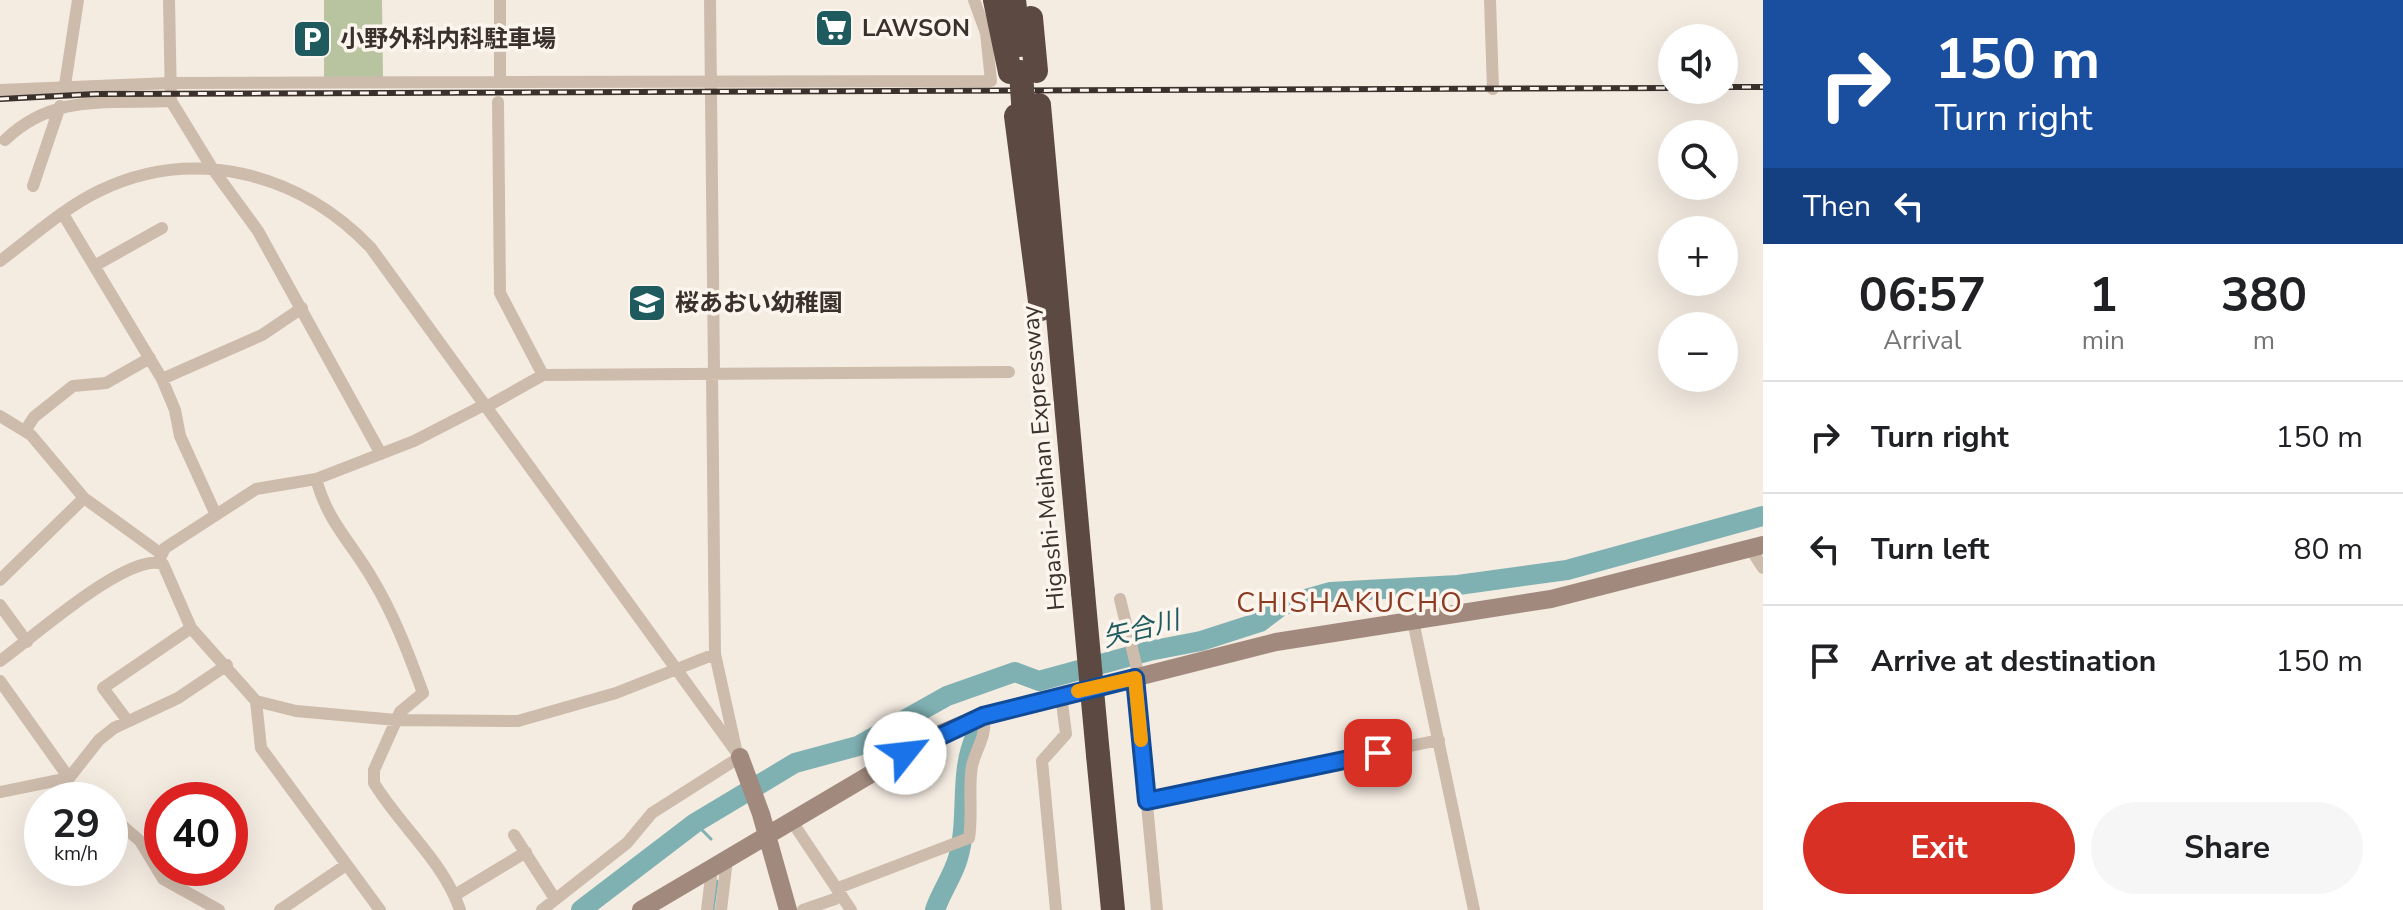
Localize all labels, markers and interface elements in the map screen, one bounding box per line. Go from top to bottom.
supermarket icon: LAWSON [813,7,855,49]
place label: LAWSON [862,12,970,44]
parking icon: 小野外科内科駐車場 [291,18,333,60]
text: 150 m [1935,21,2100,98]
place label: 小野外科内科駐車場 [340,23,556,55]
map controls [1658,24,1738,392]
button: sound [1658,24,1738,104]
icon: right [1803,32,1907,136]
text: Turn right [1935,94,2092,143]
button: search [1658,120,1738,200]
icon: left [1887,184,1931,228]
text: Then [1803,186,1871,227]
button: + [1658,216,1738,296]
text: 06:57 [1859,262,1986,328]
text: 1 [2089,262,2118,328]
text: 380 [2221,262,2307,328]
school or university icon: 桜あおい幼稚園 [626,282,668,324]
place label: 桜あおい幼稚園 [675,287,843,319]
street label: Higashi-Meihan Expressway [1014,303,1072,612]
button: − [1658,312,1738,392]
text: Arrival [1883,323,1962,358]
text: min [2082,323,2125,358]
text: m [2253,323,2275,358]
icon: right [1803,415,1847,459]
text: Turn right [1871,417,2009,458]
text: 150 m [2276,417,2363,458]
icon: left [1803,527,1847,571]
text: Turn left [1871,529,1989,570]
text: 80 m [2294,529,2363,570]
district label: CHISHAKUCHO [1236,584,1464,622]
water label: 矢合川 [1099,602,1186,655]
icon: arrive [1803,639,1847,683]
text: Arrive at destination [1871,641,2156,682]
text: 150 m [2276,641,2363,682]
position arrow [863,711,947,795]
pin [1344,719,1412,787]
icon: arrive [1356,731,1400,775]
speed limit sign: 40 [144,782,248,886]
text: 29 [52,797,100,851]
button: Exit [1803,802,2075,894]
button: Share [2091,802,2363,894]
text: km/h [54,840,98,867]

